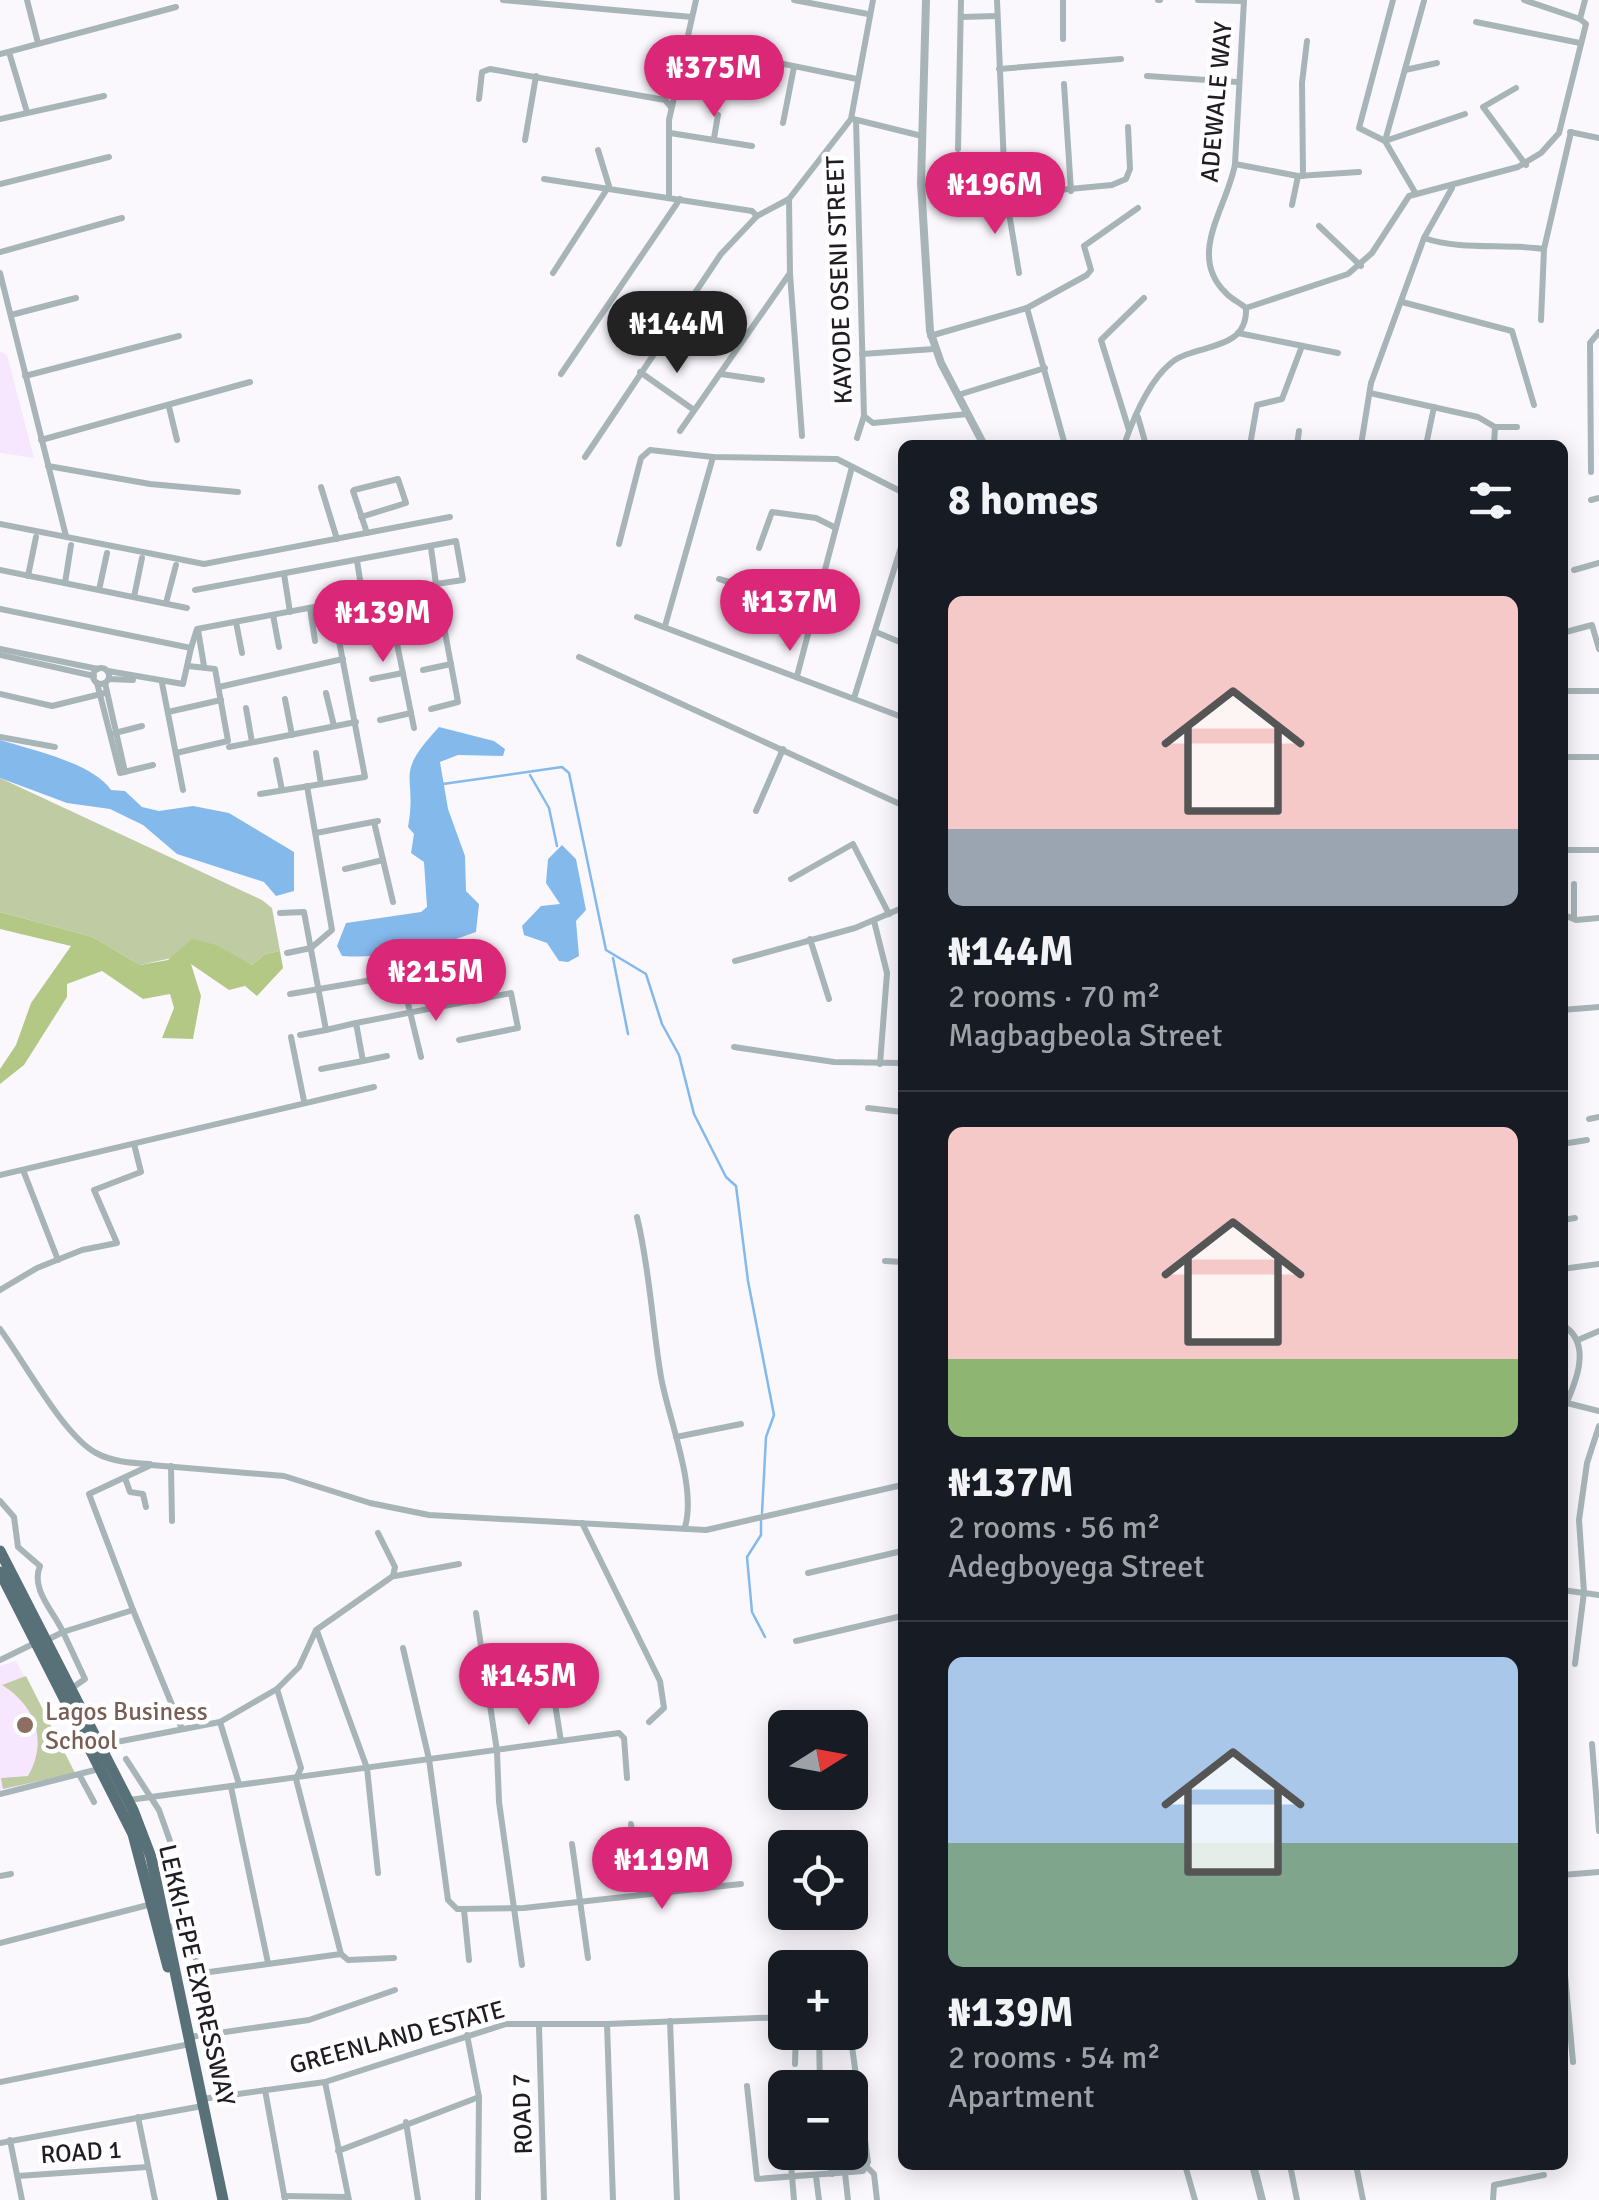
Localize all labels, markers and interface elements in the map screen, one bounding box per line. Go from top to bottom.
street label: ADEWALE WAY [1194,20,1238,184]
pin: ₦375M [644,35,784,120]
text: ₦375M [666,48,762,87]
pin: ₦196M [925,152,1065,237]
street label: KAYODE OSENI STREET [819,154,859,405]
text: ₦196M [947,165,1043,204]
pin: ₦144M [607,291,747,376]
text: ₦144M [629,304,725,343]
icon: filters [1463,473,1518,528]
text: 8 homes [948,475,1098,526]
pin: ₦137M [720,569,860,654]
pin: ₦139M [313,580,453,665]
text: ₦137M [742,582,838,621]
text: ₦139M [335,593,431,632]
icon: home [1143,661,1323,841]
text: ₦144M [948,926,1074,977]
pin: ₦215M [366,939,506,1024]
text: ₦215M [388,952,484,991]
text: 2 rooms · 70 m² [948,977,1161,1016]
text: Magbagbeola Street [948,1016,1222,1055]
icon: home [1143,1192,1323,1372]
text: ₦137M [948,1457,1074,1508]
text: 2 rooms · 56 m² [948,1508,1161,1547]
text: Adegboyega Street [948,1547,1204,1586]
pin: ₦145M [459,1643,599,1728]
text: ₦145M [481,1656,577,1695]
place label: Lagos Business School [45,1696,208,1756]
north arrow [768,1710,868,1810]
map controls [768,1710,868,2170]
marker: Lagos Business School [14,1714,36,1736]
icon: home [1143,1722,1323,1902]
pin: ₦119M [592,1827,732,1912]
button: locate [768,1830,868,1930]
text: ₦119M [614,1840,710,1879]
street label: LEKKI-EPE EXPRESSWAY [152,1841,242,2109]
button: + [768,1950,868,2050]
text: ₦139M [948,1987,1074,2038]
street label: GREENLAND ESTATE [286,1993,508,2081]
text: 2 rooms · 54 m² [948,2038,1161,2077]
button: − [768,2070,868,2170]
street label: ROAD 7 [505,2073,539,2155]
text: Apartment [948,2077,1095,2116]
street label: ROAD 1 [39,2134,123,2170]

